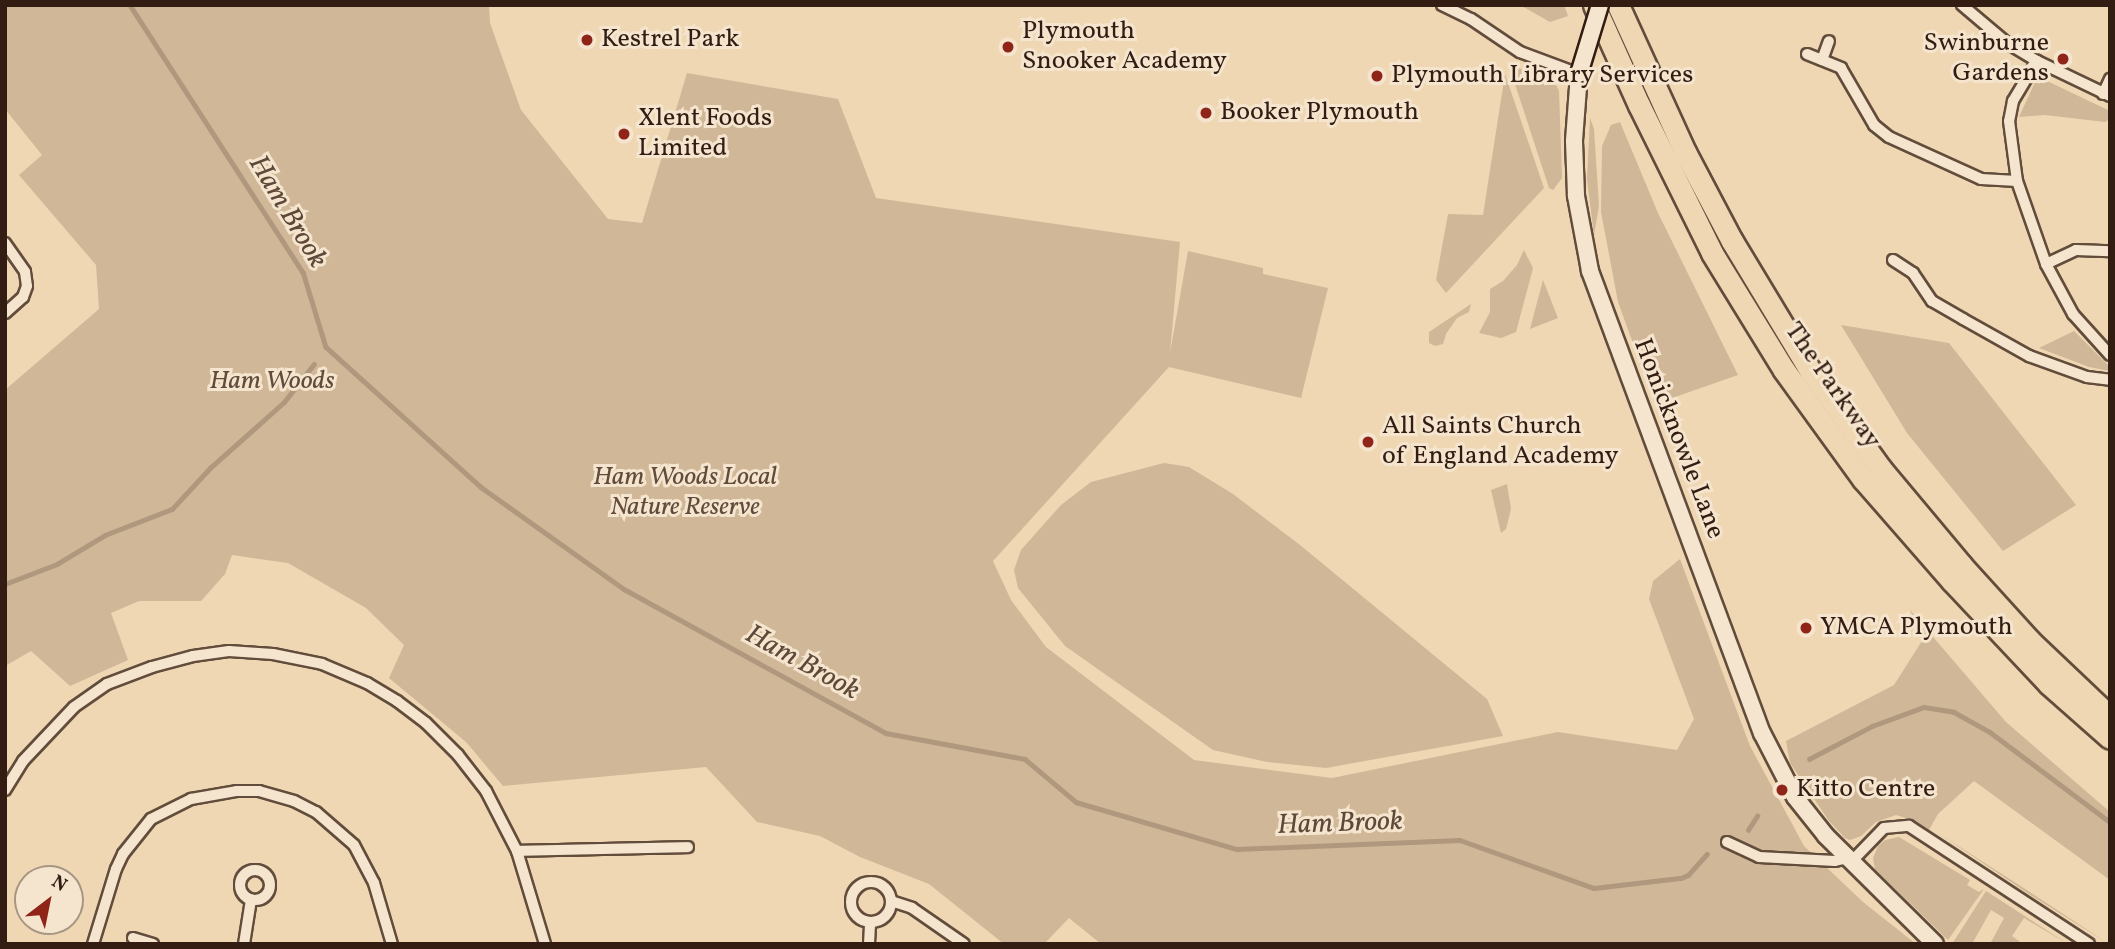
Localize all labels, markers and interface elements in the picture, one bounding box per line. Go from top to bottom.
place label: Plymouth Snooker Academy [1022,16,1227,78]
place label: Kestrel Park [601,24,739,56]
place label: Swinburne Gardens [1924,28,2049,90]
marker: Kestrel Park [579,32,595,48]
marker: Plymouth Snooker Academy [1000,39,1016,55]
marker: Swinburne Gardens [2055,51,2071,67]
place label: Plymouth Library Services [1391,60,1694,92]
marker: Plymouth Library Services [1369,68,1385,84]
place label: Booker Plymouth [1220,97,1419,129]
place label: Xlent Foods Limited [638,103,772,164]
marker: Booker Plymouth [1198,105,1214,121]
marker: Xlent Foods Limited [616,126,632,142]
water label: Ham Brook [240,150,334,274]
street label: The Parkway [1777,317,1887,455]
street label: Honicknowle Lane [1625,335,1731,543]
park label: Ham Woods [209,366,335,398]
place label: All Saints Church of England Academy [1382,411,1616,472]
marker: All Saints Church of England Academy [1360,434,1376,450]
park label: Ham Woods Local Nature Reserve [593,462,777,524]
place label: YMCA Plymouth [1820,612,2013,644]
water label: Ham Brook [739,618,865,708]
marker: YMCA Plymouth [1798,620,1814,636]
place label: Kitto Centre [1796,774,1935,806]
marker: Kitto Centre [1774,782,1790,798]
water label: Ham Brook [1277,805,1403,843]
north arrow [14,865,84,935]
text: N [46,869,72,899]

